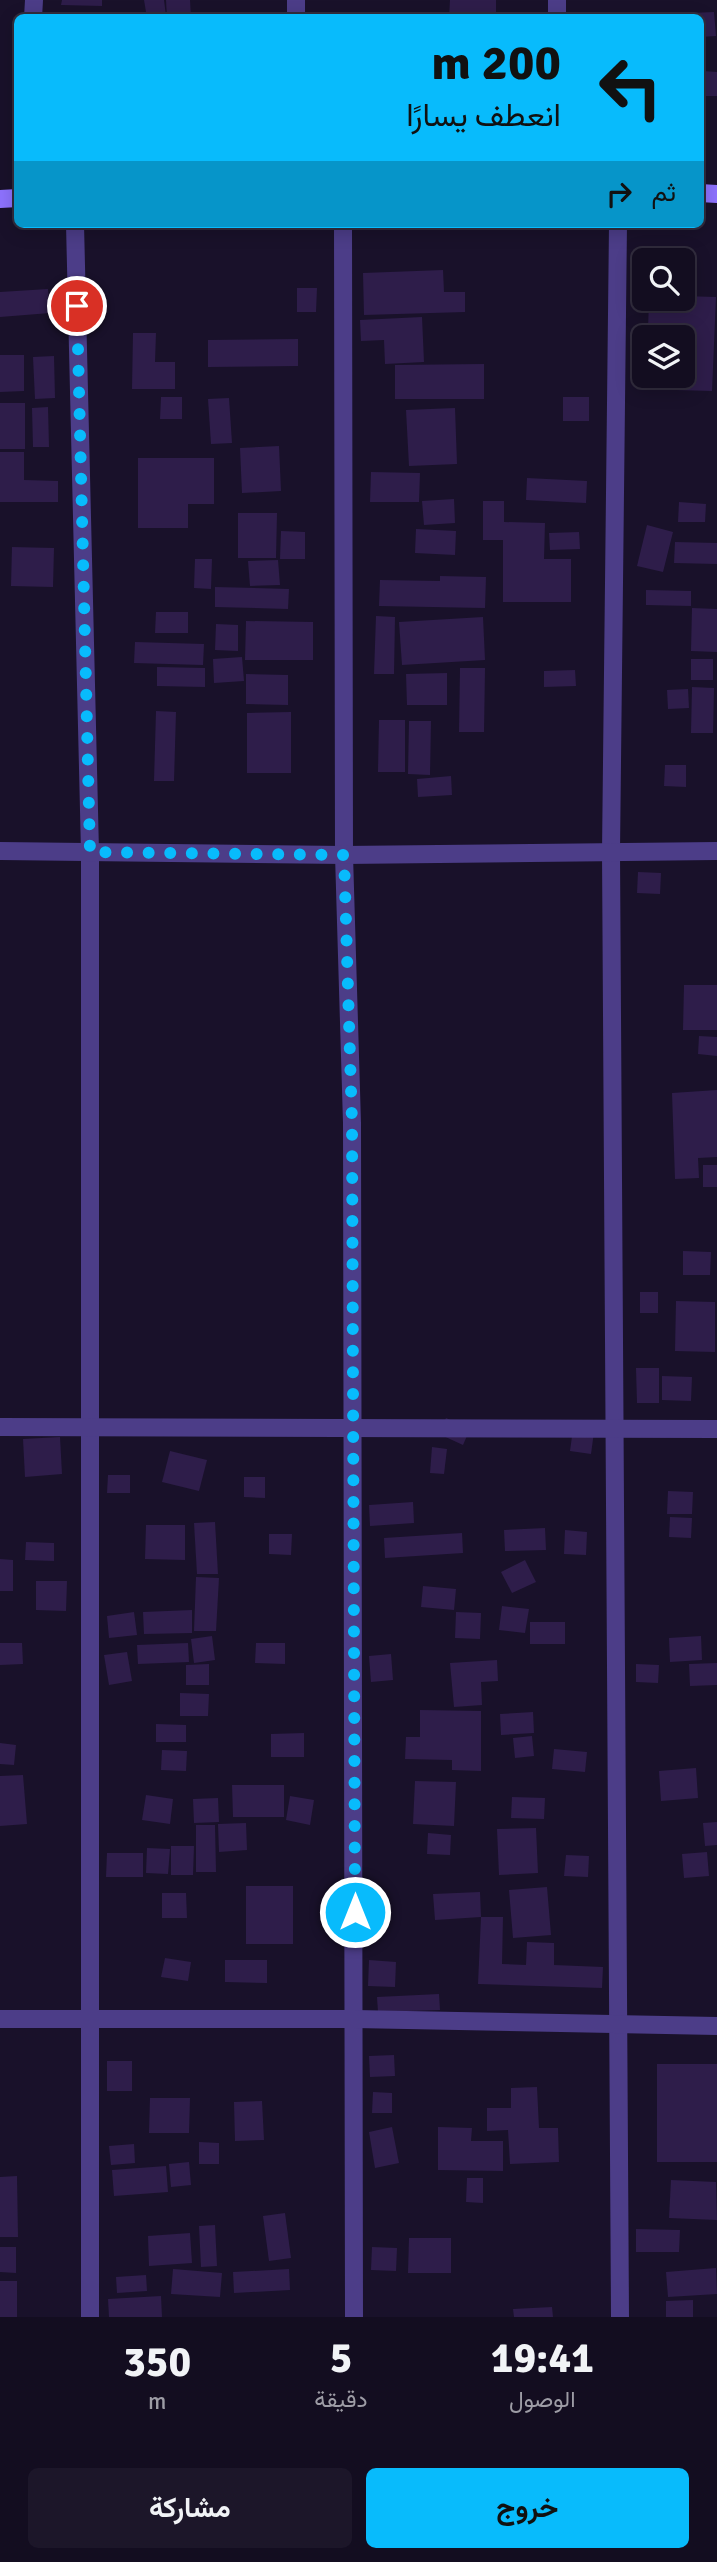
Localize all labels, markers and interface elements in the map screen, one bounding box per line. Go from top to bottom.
text: 200 m [431,33,561,93]
icon: left [585,42,676,133]
text: انعطف يسارًا [406,96,561,135]
icon: right [600,175,638,213]
text: ثم [652,177,676,209]
map controls [632,248,695,388]
button: search [632,248,695,311]
pin [47,276,107,336]
icon: arrive [58,287,96,325]
button: layers [632,325,695,388]
position arrow [318,1875,392,1949]
text: 5 [330,2333,352,2384]
text: 19:41 [491,2333,594,2384]
text: 350 [123,2337,191,2388]
text: دقيقة [314,2385,368,2414]
text: الوصول [509,2385,575,2414]
text: m [148,2387,166,2416]
button: مشاركة [28,2468,352,2548]
button: خروج [366,2468,689,2548]

